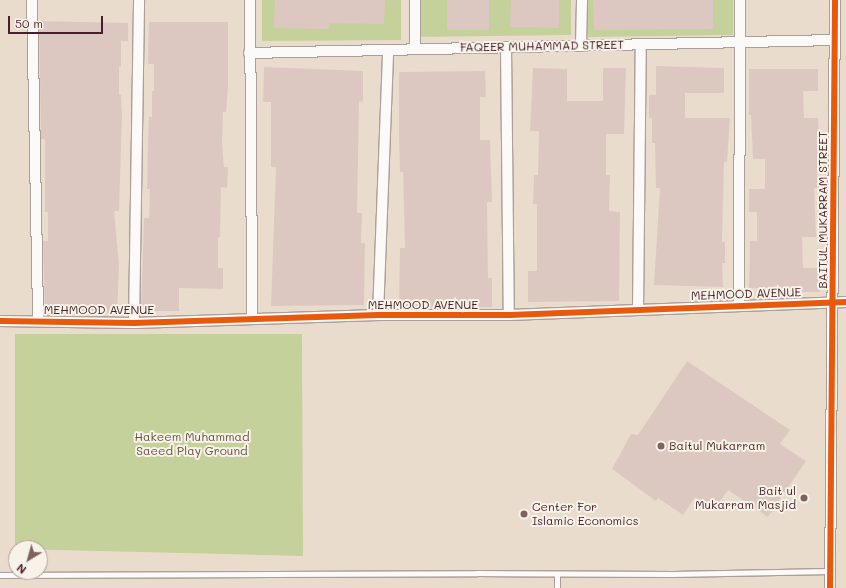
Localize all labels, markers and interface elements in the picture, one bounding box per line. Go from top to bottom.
scale bar [10,8,105,34]
text: 50 m [15,15,43,31]
street label: FAQEER MUHAMMAD STREET [460,37,624,55]
street label: BAITUL MUKARRAM STREET [816,131,830,289]
street label: MEHMOOD AVENUE [691,285,801,303]
street label: MEHMOOD AVENUE [368,298,478,312]
street label: MEHMOOD AVENUE [44,303,154,317]
park label: Hakeem Muhammad Saeed Play Ground [134,430,250,458]
place label: Baitul Mukarram [669,439,765,453]
marker: Baitul Mukarram [656,441,666,451]
place label: Bait ul Mukarram Masjid [695,484,796,512]
marker: Bait ul Mukarram Masjid [799,493,809,503]
place label: Center For Islamic Economics [532,500,639,528]
marker: Center For Islamic Economics [519,509,529,519]
north arrow [8,540,48,580]
text: N [13,561,29,578]

